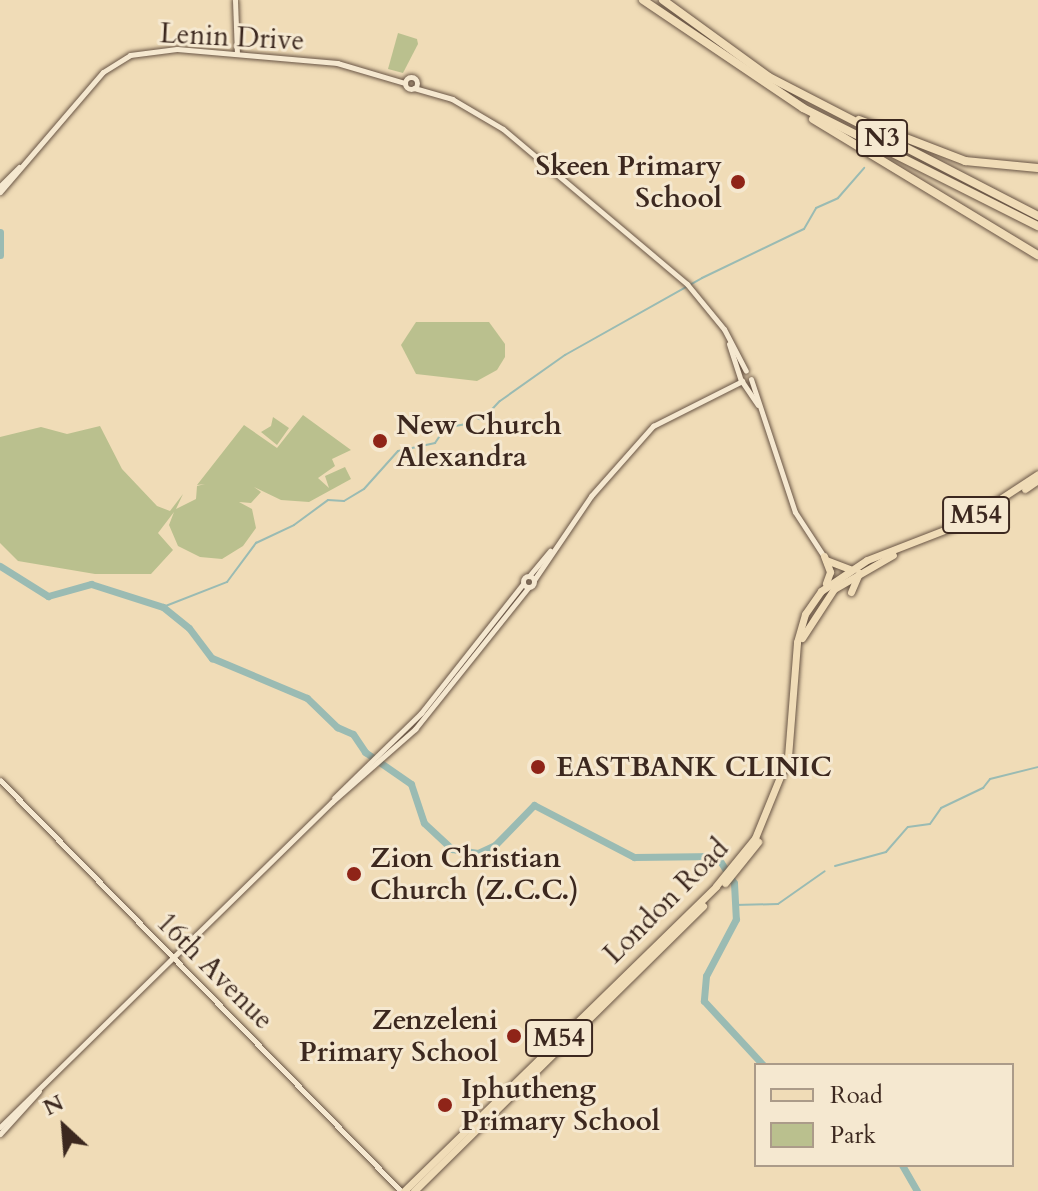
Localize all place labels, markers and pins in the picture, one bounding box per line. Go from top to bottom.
place label: Skeen Primary School [535,149,722,215]
marker: Skeen Primary School [729,173,747,191]
place label: New Church Alexandra [396,408,562,474]
marker: New Church Alexandra [371,432,389,450]
place label: EASTBANK CLINIC [556,750,832,784]
marker: EASTBANK CLINIC [527,756,549,778]
place label: Zion Christian Church (Z.C.C.) [370,841,579,907]
marker: Zion Christian Church (Z.C.C.) [345,865,363,883]
place label: Zenzeleni Primary School [299,1003,498,1069]
marker: Zenzeleni Primary School [505,1027,523,1045]
place label: Iphutheng Primary School [461,1072,660,1138]
marker: Iphutheng Primary School [436,1096,454,1114]

